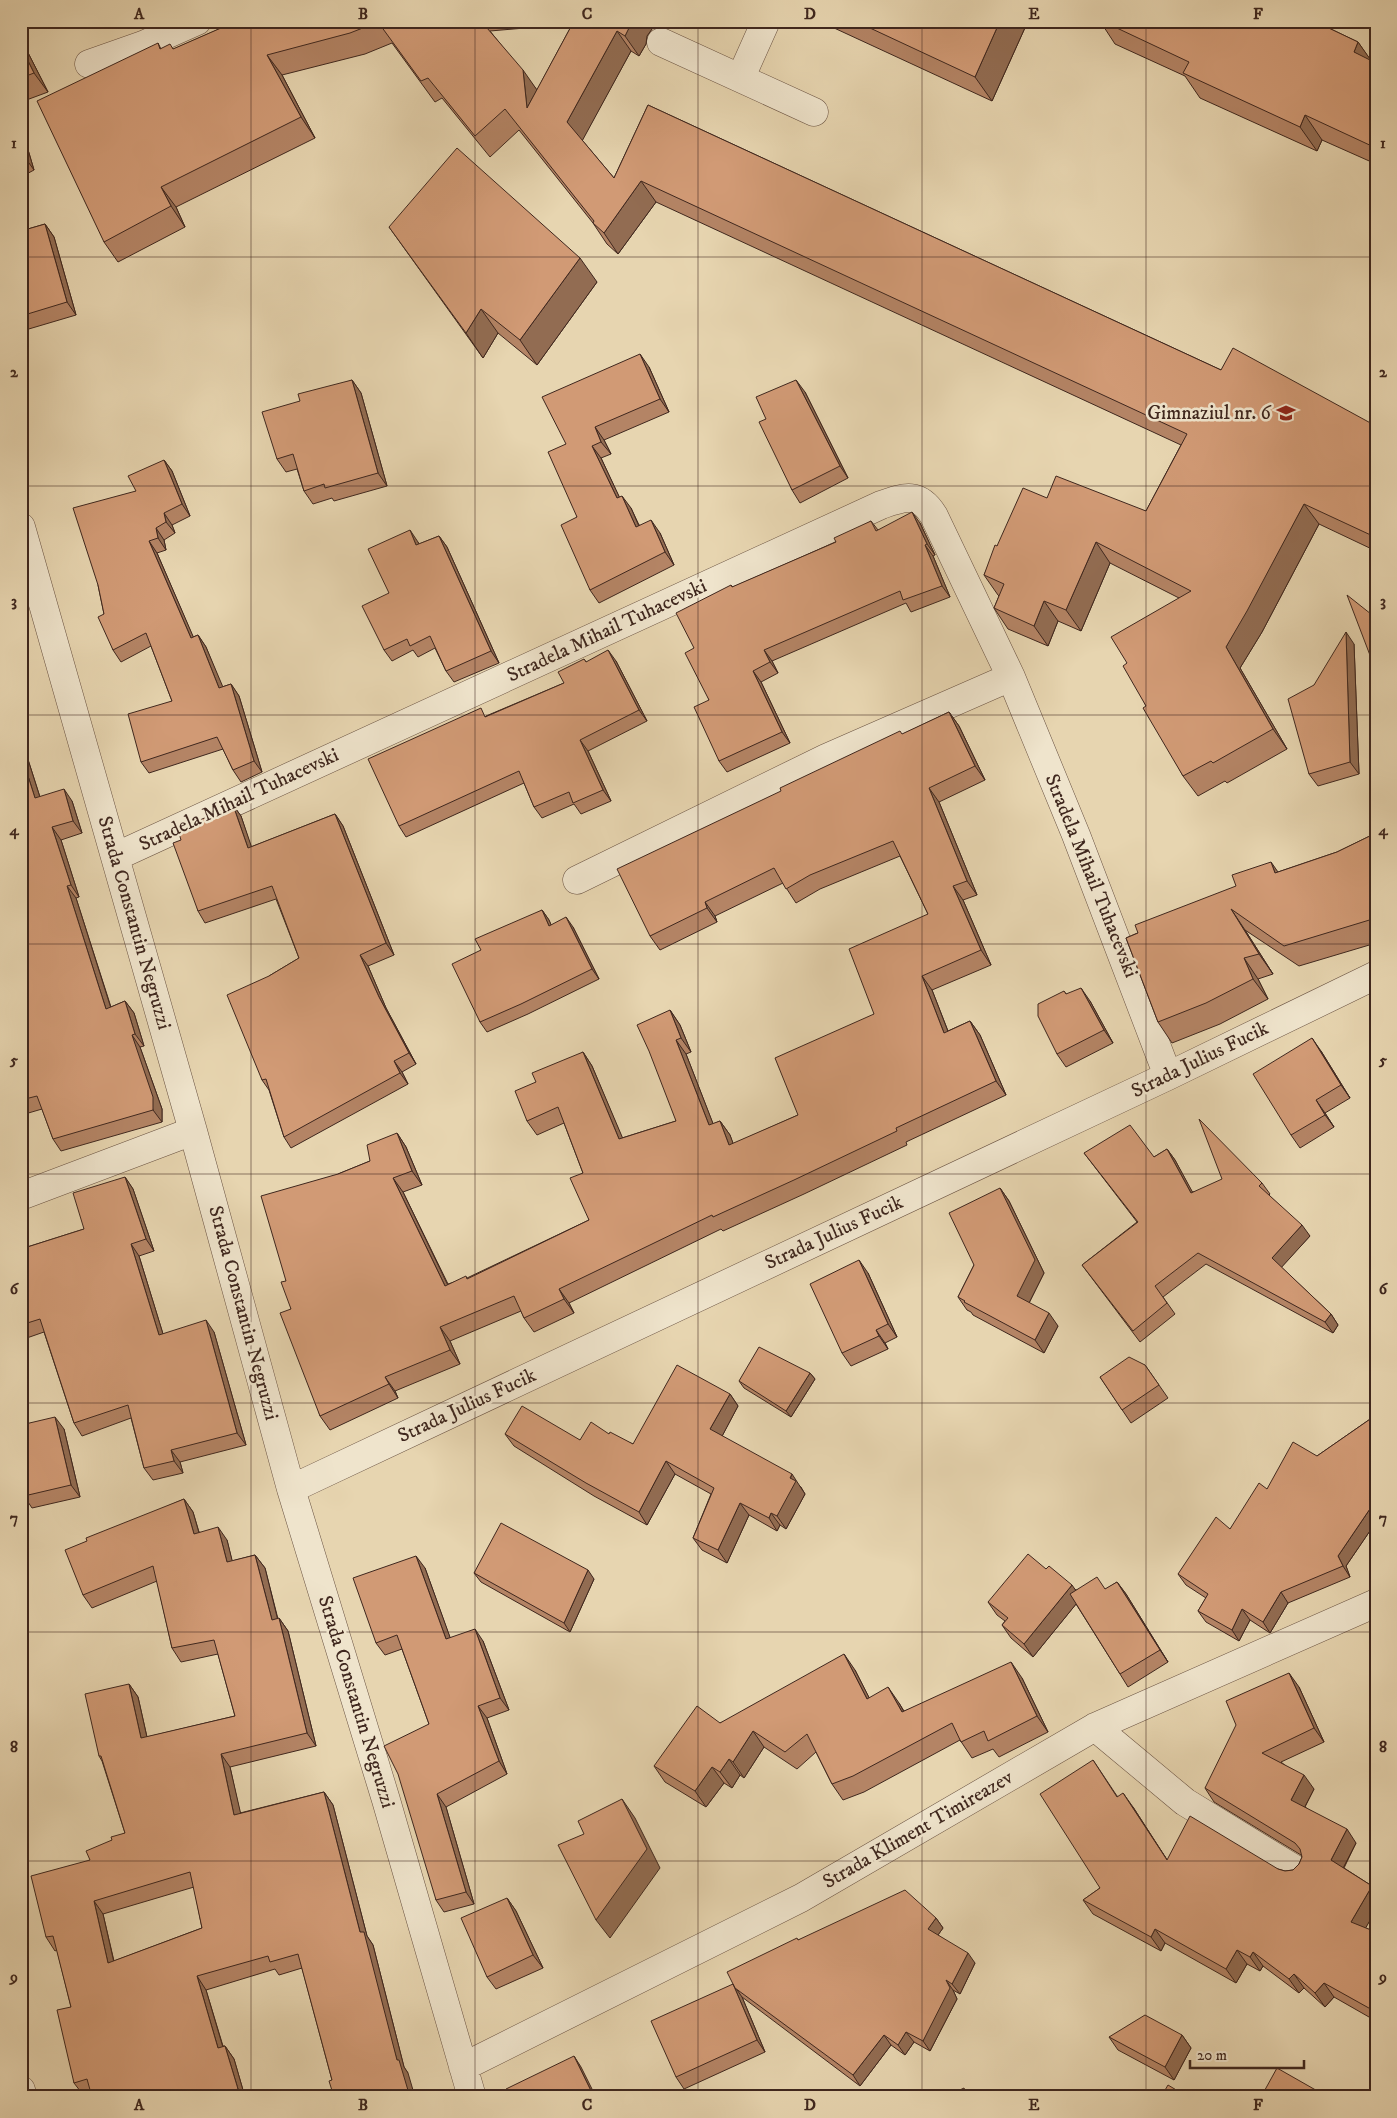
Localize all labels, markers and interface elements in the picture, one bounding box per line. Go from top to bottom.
text: A [133,4,145,24]
text: B [358,4,368,24]
text: C [582,4,592,24]
text: D [804,4,816,24]
text: E [1028,4,1040,24]
text: F [1253,4,1263,24]
text: 1 [11,133,17,153]
text: 1 [1380,133,1386,153]
text: 2 [10,362,19,382]
text: 2 [1379,362,1388,382]
place label: Gimnaziul nr. 6 [1147,401,1272,426]
school or university icon: Gimnaziul nr. 6 [1275,402,1297,424]
street label: Stradela Mihail Tuhacevski [503,574,711,688]
text: 3 [11,591,17,611]
text: 3 [1380,591,1386,611]
street label: Stradela Mihail Tuhacevski [135,743,343,857]
street label: Stradela Mihail Tuhacevski [1039,770,1143,982]
street label: Strada Constantin Negruzzi [92,813,176,1033]
text: 4 [8,820,19,840]
text: 4 [1377,820,1388,840]
street label: Strada Julius Fucik [1127,1016,1273,1104]
text: 5 [9,1050,18,1070]
text: 5 [1378,1050,1387,1070]
street label: Strada Julius Fucik [761,1190,907,1276]
street label: Strada Constantin Negruzzi [202,1203,284,1423]
text: 6 [10,1279,20,1299]
text: 6 [1379,1279,1389,1299]
street label: Strada Julius Fucik [394,1363,540,1449]
text: 7 [10,1508,18,1528]
text: 7 [1379,1508,1387,1528]
street label: Strada Constantin Negruzzi [312,1593,400,1811]
text: 8 [10,1737,18,1757]
text: 8 [1379,1737,1387,1757]
street label: Strada Kliment Timireazev [818,1765,1018,1895]
text: 9 [9,1967,18,1987]
text: 9 [1378,1967,1387,1987]
scale bar [1190,2038,1303,2070]
text: 20 m [1197,2046,1227,2065]
text: A [133,2095,145,2115]
text: B [358,2095,368,2115]
text: C [582,2095,592,2115]
text: D [804,2095,816,2115]
text: E [1028,2095,1040,2115]
text: F [1253,2095,1263,2115]

